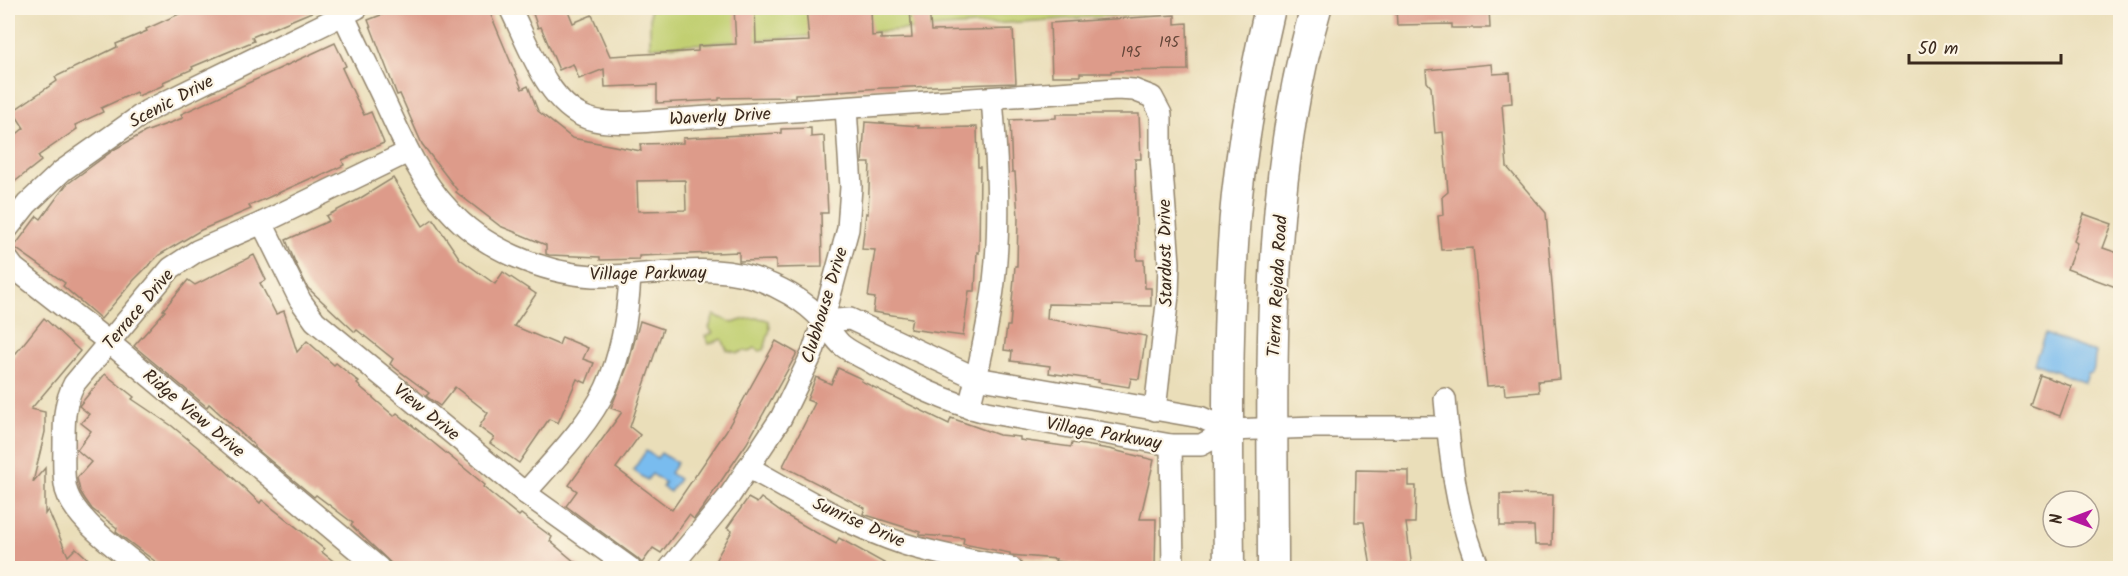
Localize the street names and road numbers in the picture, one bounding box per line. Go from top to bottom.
street label: Scenic Drive [124,68,219,137]
street label: Waverly Drive [668,100,772,135]
street label: Stardust Drive [1151,199,1182,307]
street label: Tierra Rejada Road [1260,213,1297,358]
street label: Clubhouse Drive [794,244,857,367]
street label: Village Parkway [589,259,707,290]
street label: Terrace Drive [96,263,182,357]
street label: Ridge View Drive [135,362,251,466]
street label: View Drive [386,377,466,449]
street label: Village Parkway [1044,410,1164,459]
street label: Sunrise Drive [807,490,909,557]

